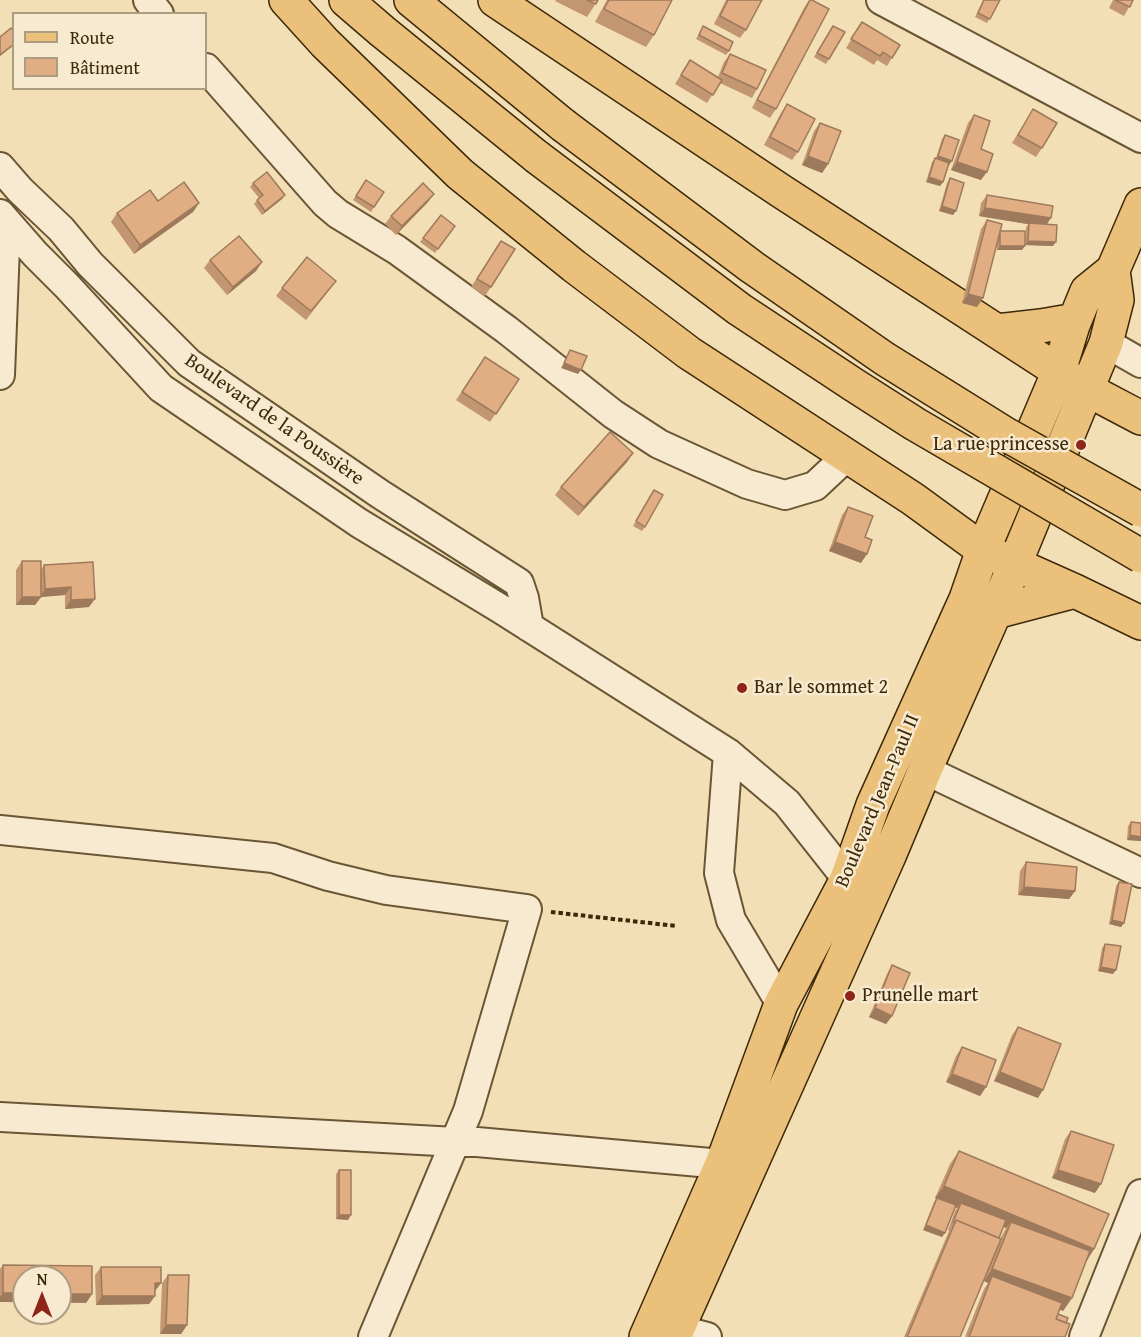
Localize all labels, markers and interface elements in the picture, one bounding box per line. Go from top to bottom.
legend [12,12,207,90]
text: Route [70,24,114,51]
text: Bâtiment [70,54,140,81]
street label: Boulevard de la Poussière [180,349,368,491]
place label: La rue princesse [933,433,1069,457]
marker: La rue princesse [1074,438,1088,452]
place label: Bar le sommet 2 [754,676,888,700]
marker: Bar le sommet 2 [735,681,749,695]
street label: Boulevard Jean-Paul II [831,711,925,891]
place label: Prunelle mart [862,984,979,1008]
marker: Prunelle mart [843,989,857,1003]
north arrow [12,1265,72,1325]
text: N [37,1267,47,1291]

